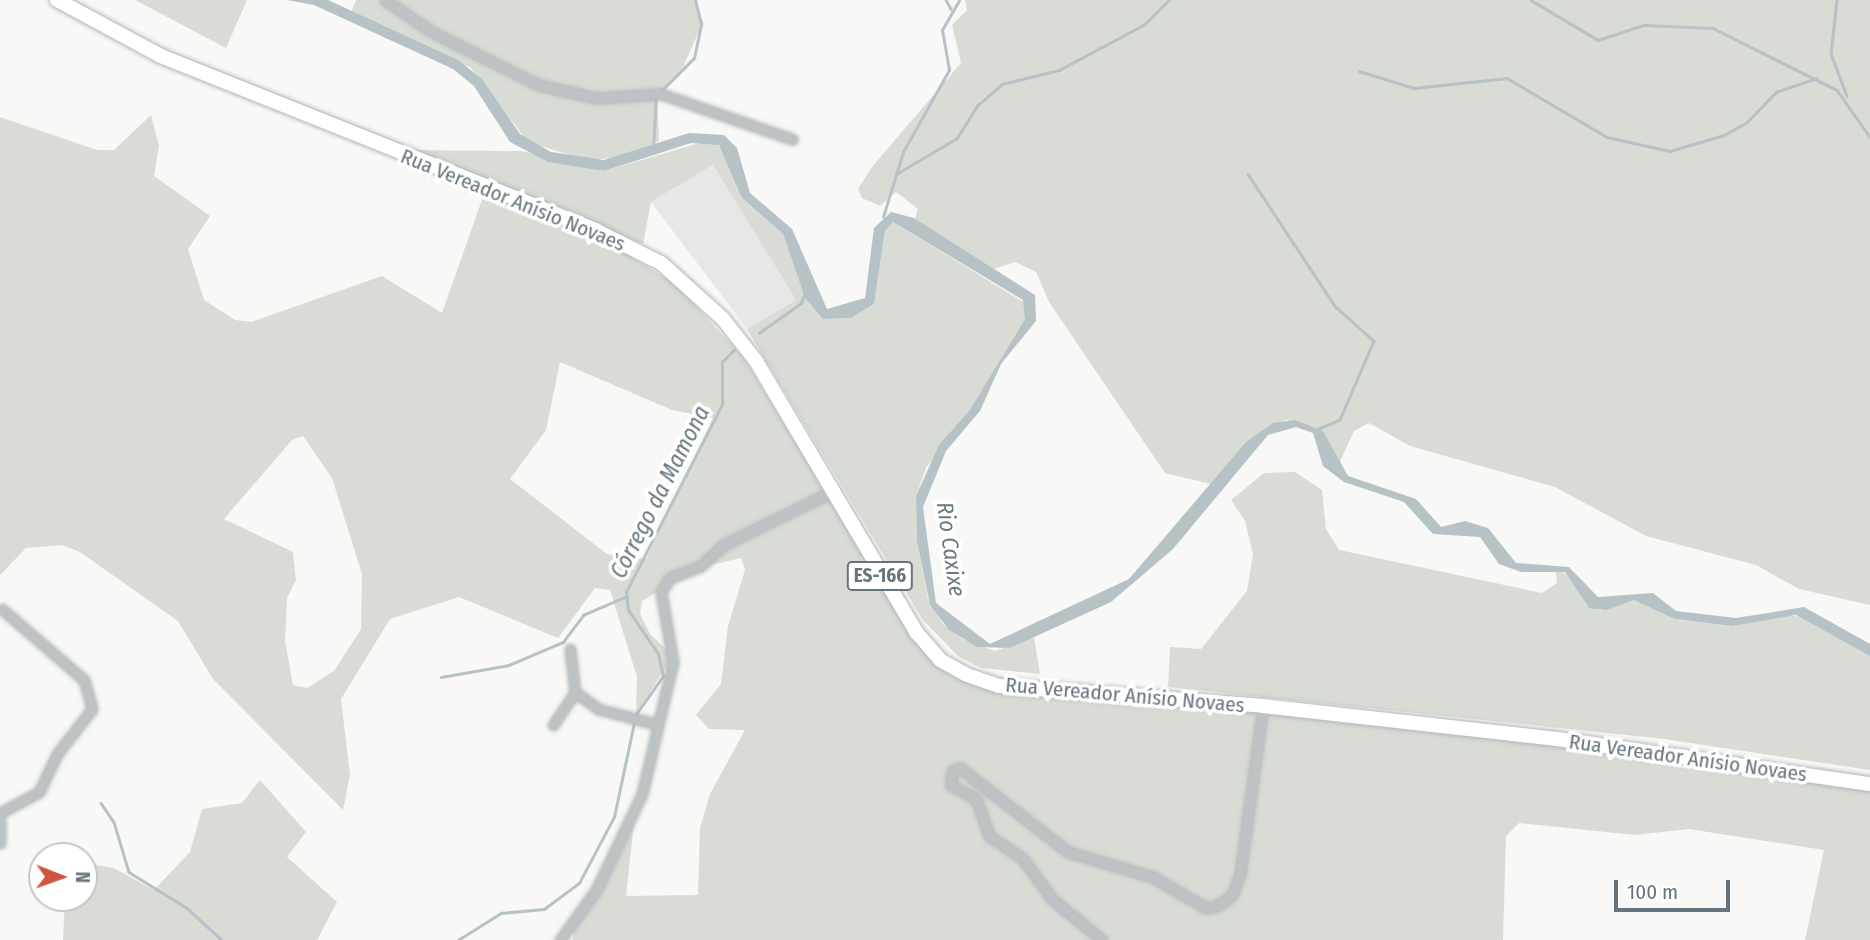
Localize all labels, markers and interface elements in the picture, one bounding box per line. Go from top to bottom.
street label: Rua Vereador Anísio Novaes [397,143,629,257]
water label: Córrego da Mamona [605,401,715,583]
water label: Rio Caxixe [931,500,971,598]
road number: ES-166 [847,561,913,592]
street label: Rua Vereador Anísio Novaes [1004,672,1246,718]
street label: Rua Vereador Anísio Novaes [1567,729,1809,787]
north arrow [28,842,98,912]
scale bar [1618,866,1734,910]
text: N [71,871,94,883]
text: 100 m [1627,879,1678,905]

